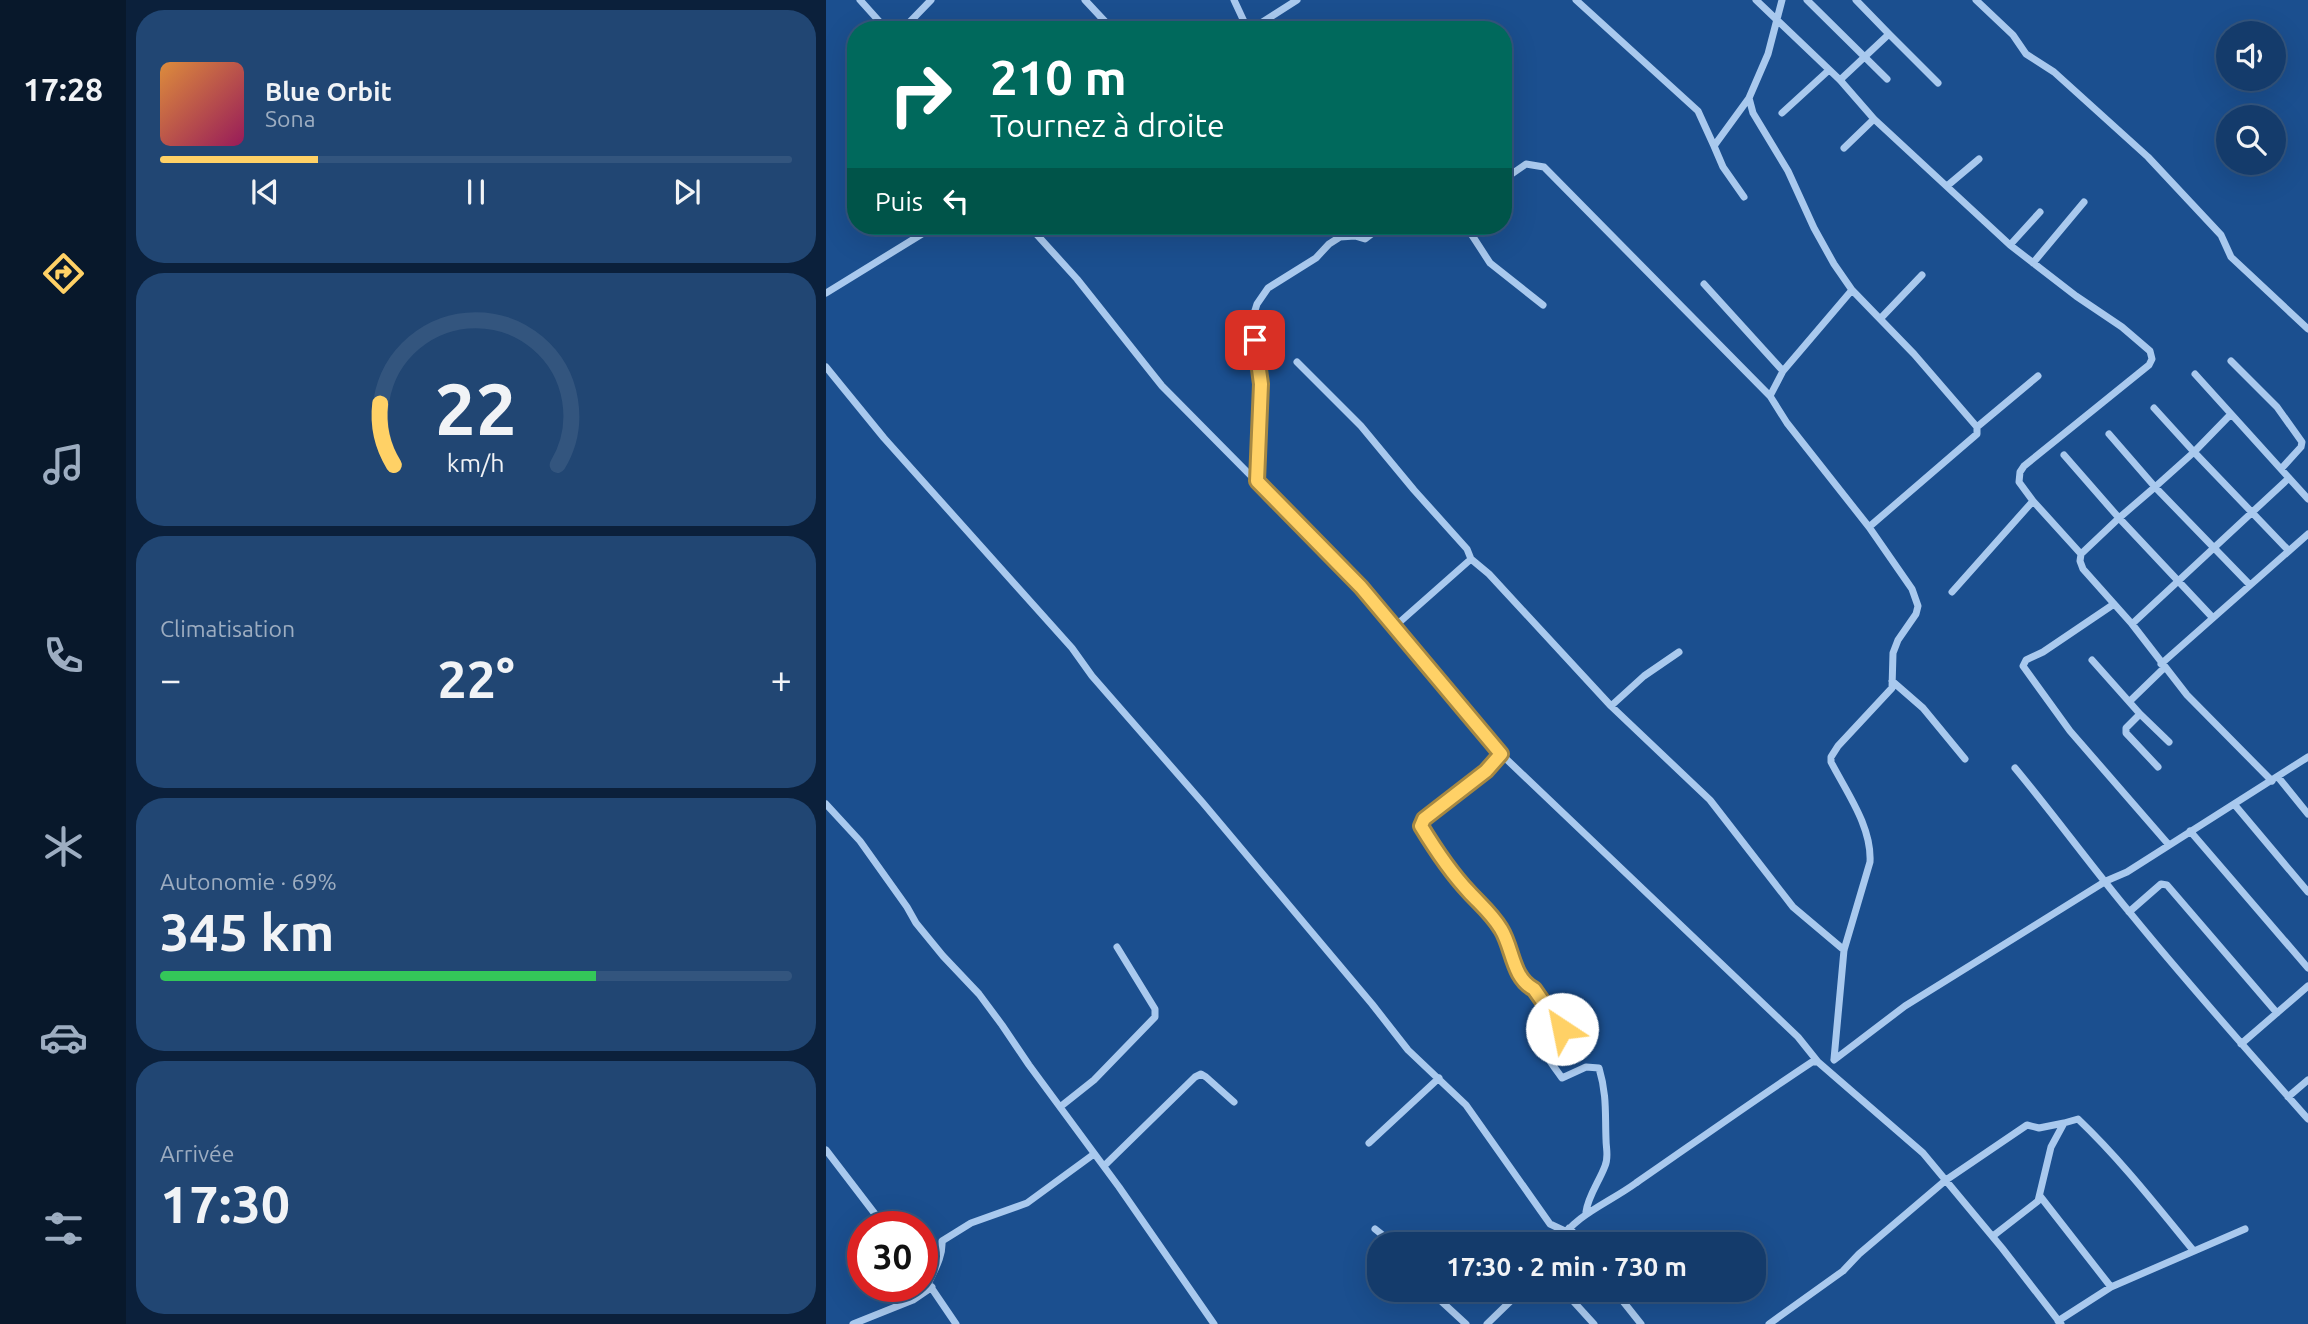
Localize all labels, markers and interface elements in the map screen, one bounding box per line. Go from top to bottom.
map controls [2216,21,2286,175]
button: sound [2216,21,2286,91]
icon: right [875,49,966,140]
text: 210 m [990,49,1127,104]
text: 17:28 [23,71,103,107]
text: Blue Orbit [265,77,392,106]
button: search [2216,105,2286,175]
text: Sona [265,106,315,131]
text: Tournez à droite [990,107,1225,143]
icon: previous [246,173,284,211]
icon: pause [457,173,495,211]
icon: next [668,173,706,211]
icon: left [937,182,975,220]
text: Puis [875,187,923,216]
icon: directions [39,249,88,298]
pin [1225,310,1285,370]
icon: arrive [1236,321,1274,359]
text: 22 [435,368,517,450]
icon: music [39,440,88,489]
text: km/h [447,449,505,477]
text: Climatisation [160,616,295,641]
icon: phone [39,631,88,680]
text: 22° [437,650,515,708]
text: − [160,658,181,700]
text: + [771,658,792,700]
icon: climate [39,822,88,871]
text: Autonomie · 69% [160,869,337,894]
text: 345 km [160,903,334,961]
position arrow [1525,992,1599,1066]
icon: car [39,1013,88,1062]
text: Arrivée [160,1141,235,1166]
text: 17:30 [160,1175,290,1233]
icon: filters [39,1204,88,1253]
speed limit sign: 30 [847,1211,938,1302]
text: 17:30 · 2 min · 730 m [1446,1252,1687,1281]

